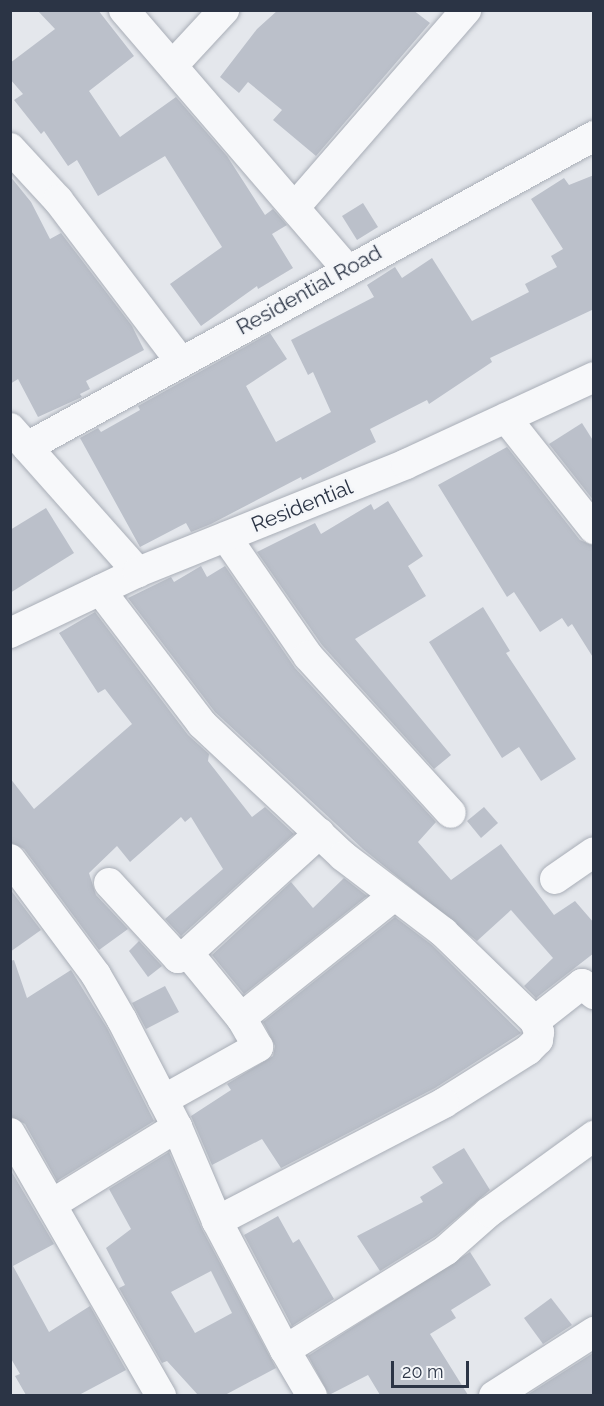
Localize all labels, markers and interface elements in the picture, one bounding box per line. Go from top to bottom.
street label: Residential Road [232,240,386,340]
street label: Residential [248,474,356,538]
scale bar [394,1349,472,1387]
text: 20 m [402,1361,444,1382]

